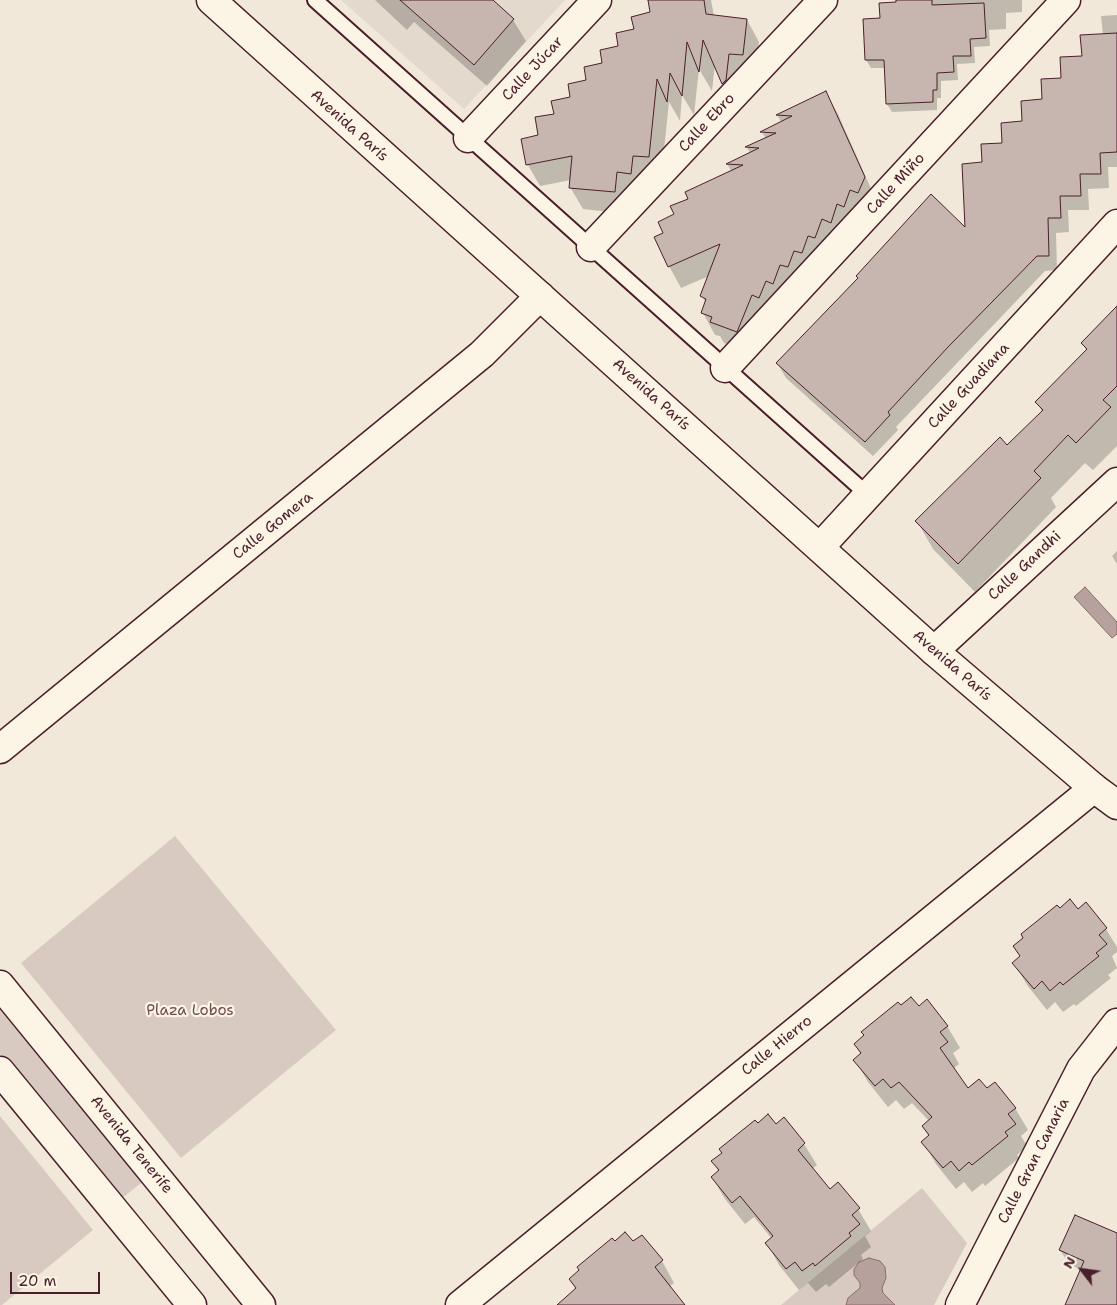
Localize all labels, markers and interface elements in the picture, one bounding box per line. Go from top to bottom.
street label: Calle Júcar [499,33,567,105]
street label: Avenida París [306,86,392,166]
street label: Calle Ebro [675,90,739,156]
street label: Calle Miño [863,150,929,218]
street label: Calle Guadiana [925,339,1013,433]
street label: Avenida París [608,355,694,435]
street label: Calle Gomera [229,488,317,564]
street label: Calle Gandhi [985,528,1065,604]
street label: Avenida París [909,627,995,705]
park label: Plaza Lobos [146,1002,234,1020]
street label: Calle Hierro [738,1012,816,1080]
street label: Avenida Tenerife [86,1092,176,1198]
street label: Calle Gran Canaria [995,1095,1073,1227]
north arrow [1057,1245,1107,1295]
text: N [1058,1253,1080,1272]
scale bar [12,1262,102,1294]
text: 20 m [18,1271,57,1291]

